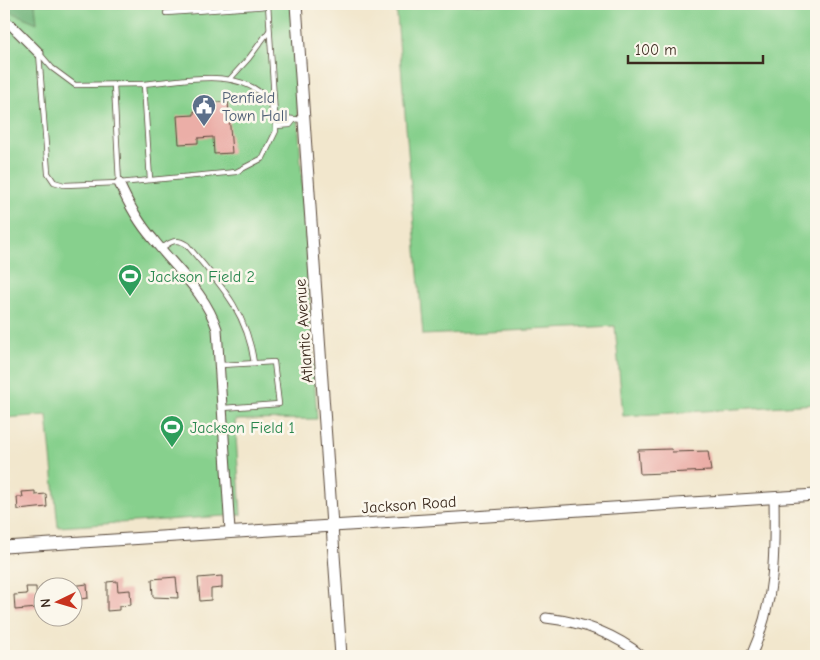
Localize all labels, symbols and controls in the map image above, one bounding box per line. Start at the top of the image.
scale bar [628,32,762,64]
text: 100 m [635,41,677,59]
place label: Penfield Town Hall [222,89,288,125]
public building icon: Penfield Town Hall [191,93,217,127]
sports icon: Jackson Field 2 [117,263,143,297]
place label: Jackson Field 2 [148,268,255,286]
street label: Atlantic Avenue [291,278,317,384]
sports icon: Jackson Field 1 [159,414,185,448]
place label: Jackson Field 1 [190,419,295,437]
street label: Jackson Road [361,493,457,517]
north arrow [32,578,82,628]
text: N [37,598,54,608]

